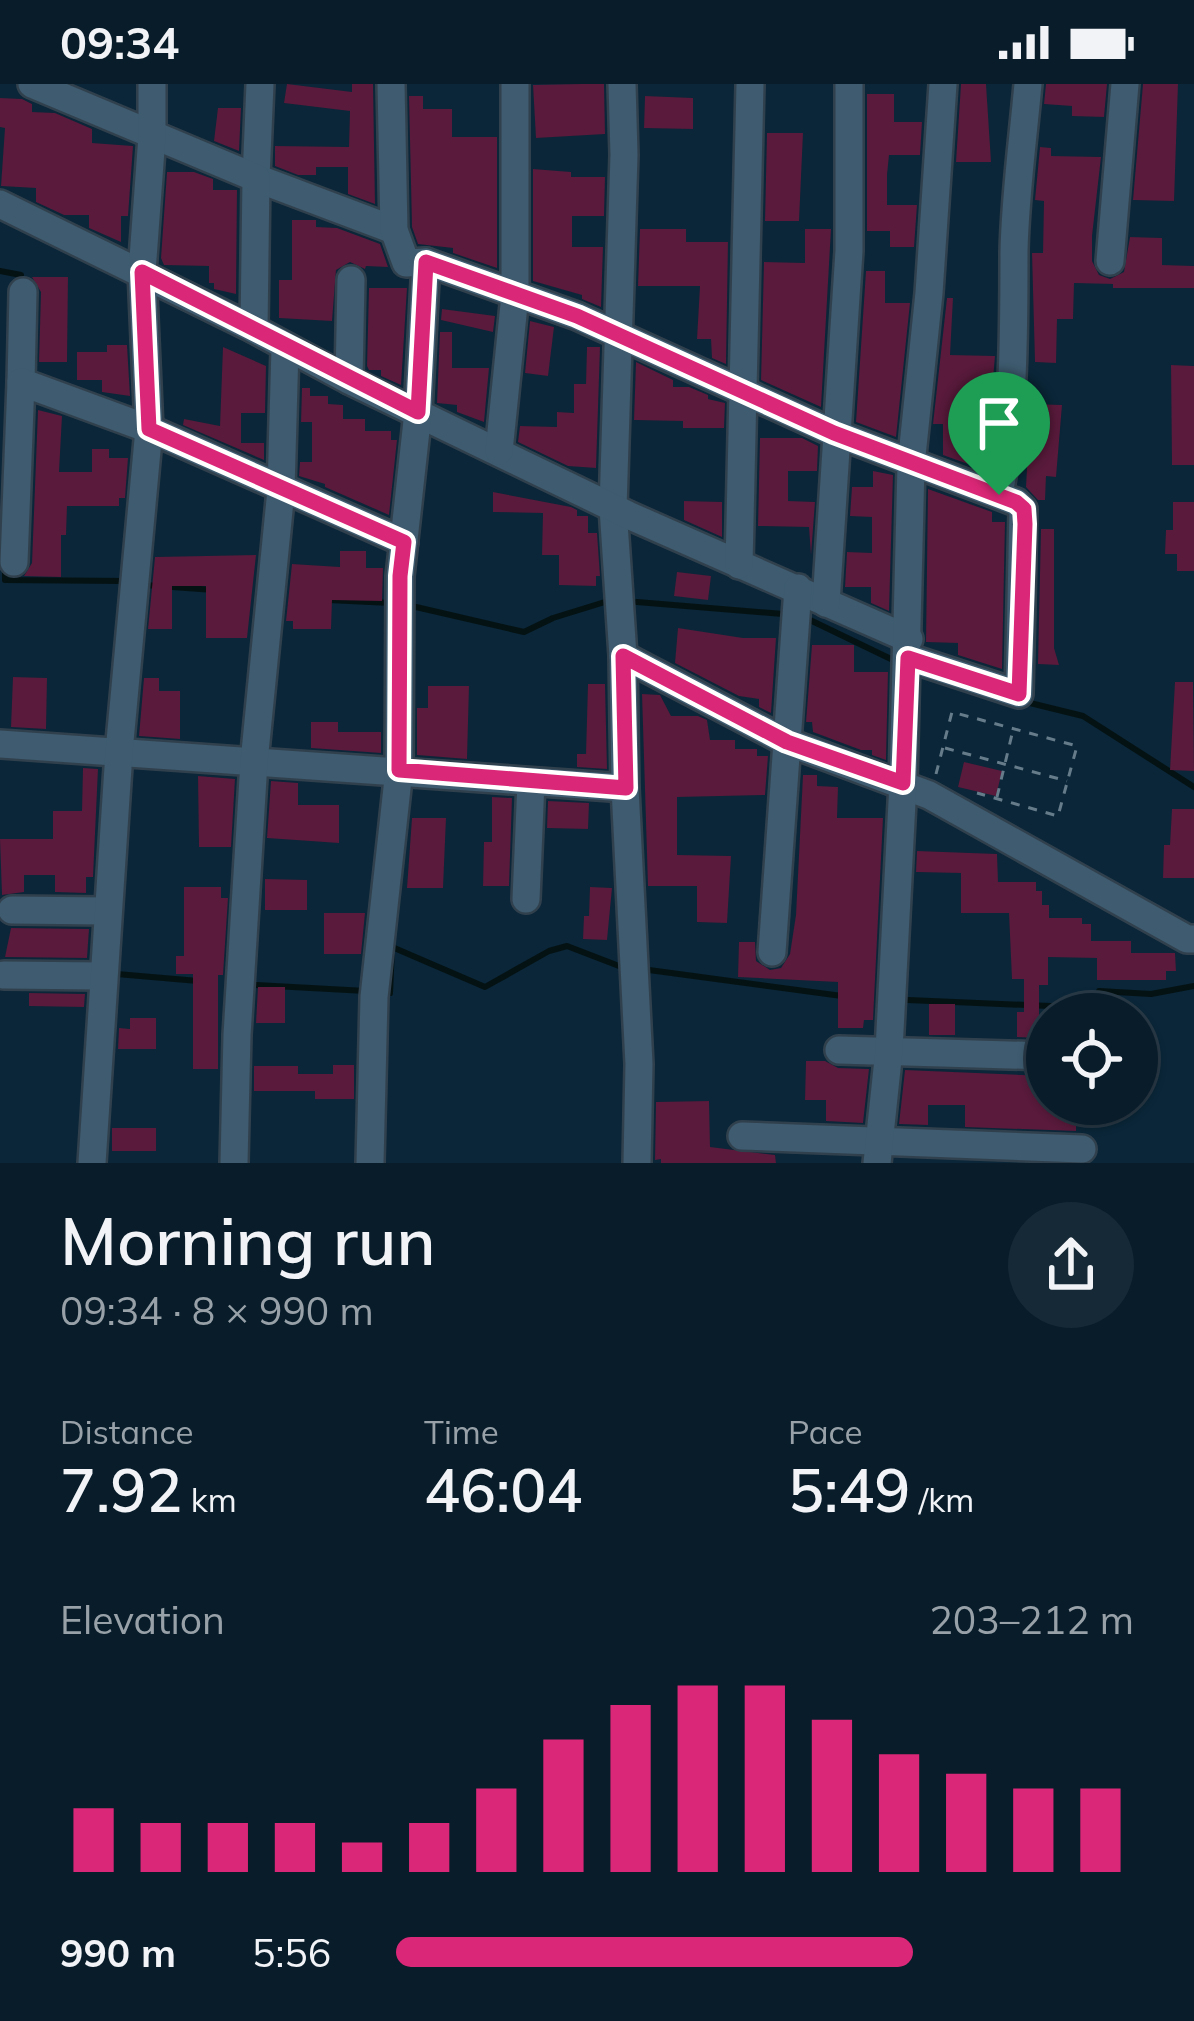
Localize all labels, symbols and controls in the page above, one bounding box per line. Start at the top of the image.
text: 09:34 [60,14,179,70]
pin [948,372,1050,495]
icon: arrive [966,390,1032,456]
map controls [1026,993,1158,1125]
button: locate [1026,993,1158,1125]
text: Morning run [60,1199,436,1282]
button: share [1008,1202,1134,1328]
text: 09:34 · 8 × 990 m [60,1286,374,1335]
text: Distance [60,1411,193,1452]
text: Time [424,1411,499,1452]
text: Pace [788,1411,862,1452]
text: 7.92 [60,1452,182,1527]
text: 46:04 [424,1452,582,1527]
text: 5:49 [788,1452,910,1527]
text: km [182,1479,237,1520]
text: /km [910,1479,974,1520]
text: Elevation [60,1595,225,1644]
text: 203–212 m [929,1595,1134,1644]
text: 990 m [60,1928,176,1977]
text: 5:56 [252,1928,331,1977]

